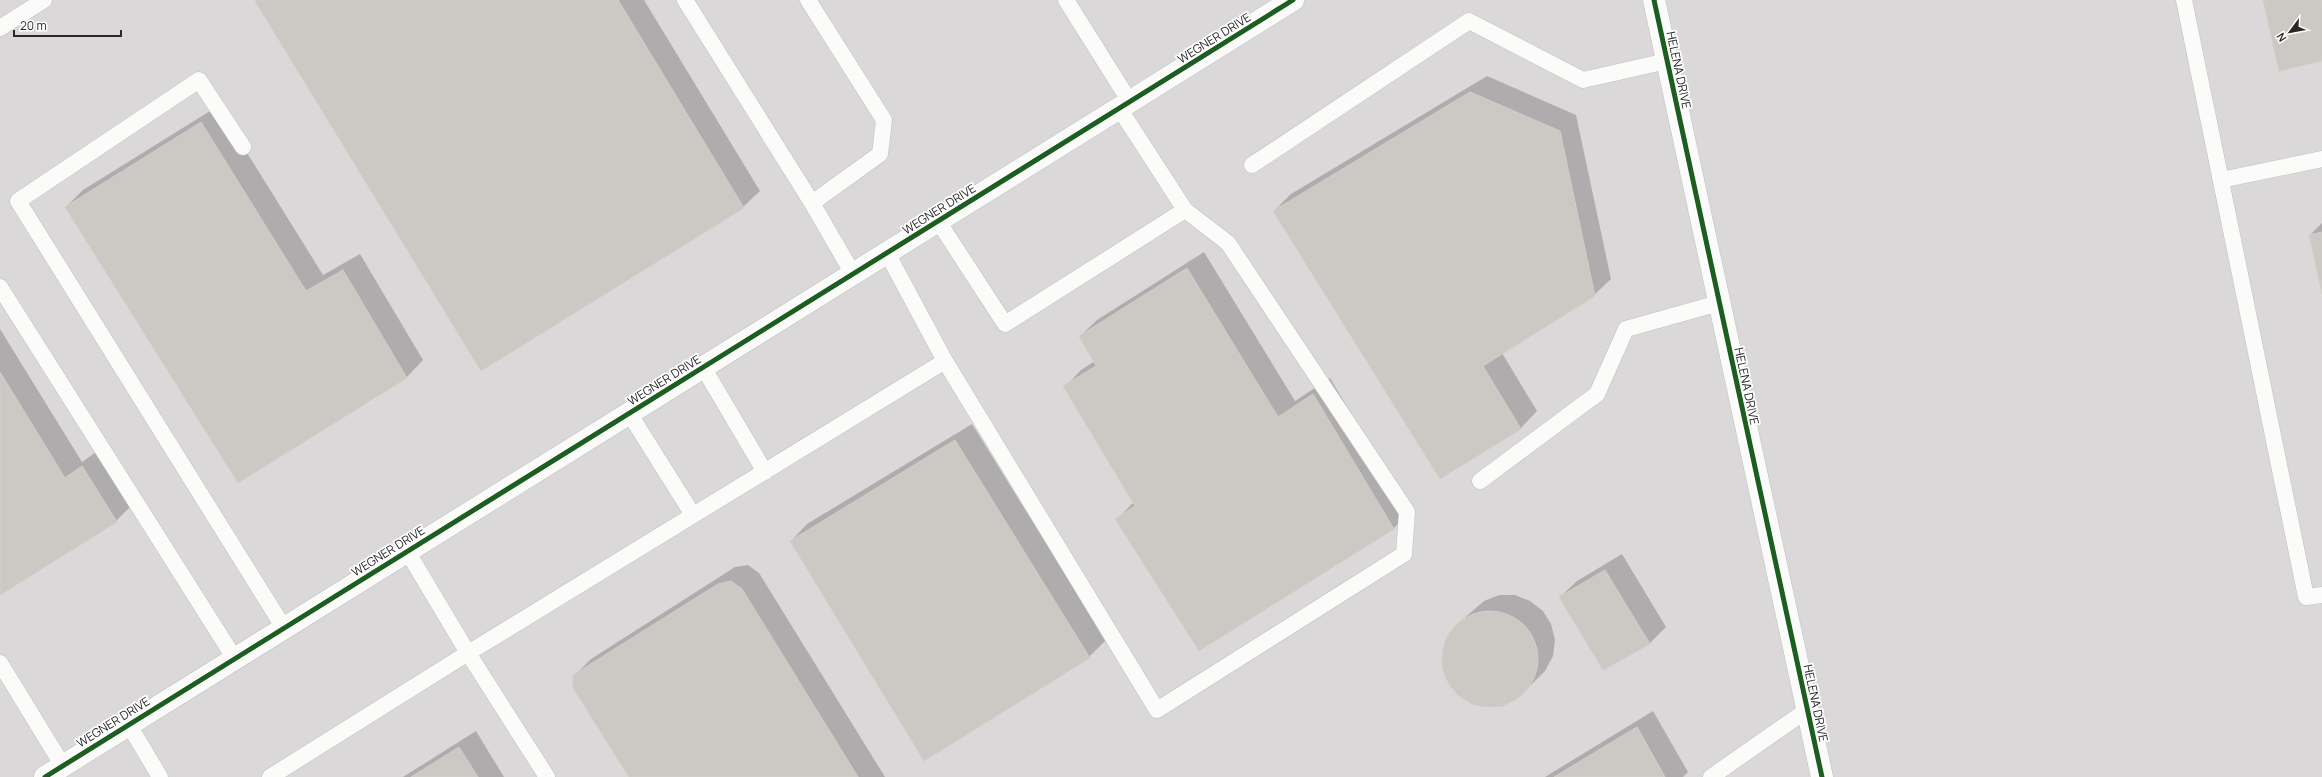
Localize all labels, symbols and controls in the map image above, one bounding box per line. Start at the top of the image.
street label: WEGNER DRIVE [1174,9,1254,67]
scale bar [14,12,121,38]
north arrow [2270,12,2310,52]
text: 20 m [20,17,47,34]
street label: HELENA DRIVE [1662,30,1696,110]
text: N [2273,30,2290,45]
street label: WEGNER DRIVE [899,180,979,238]
street label: HELENA DRIVE [1730,346,1764,426]
street label: WEGNER DRIVE [624,351,704,409]
street label: WEGNER DRIVE [348,522,428,580]
street label: HELENA DRIVE [1799,663,1833,743]
street label: WEGNER DRIVE [73,693,153,751]

